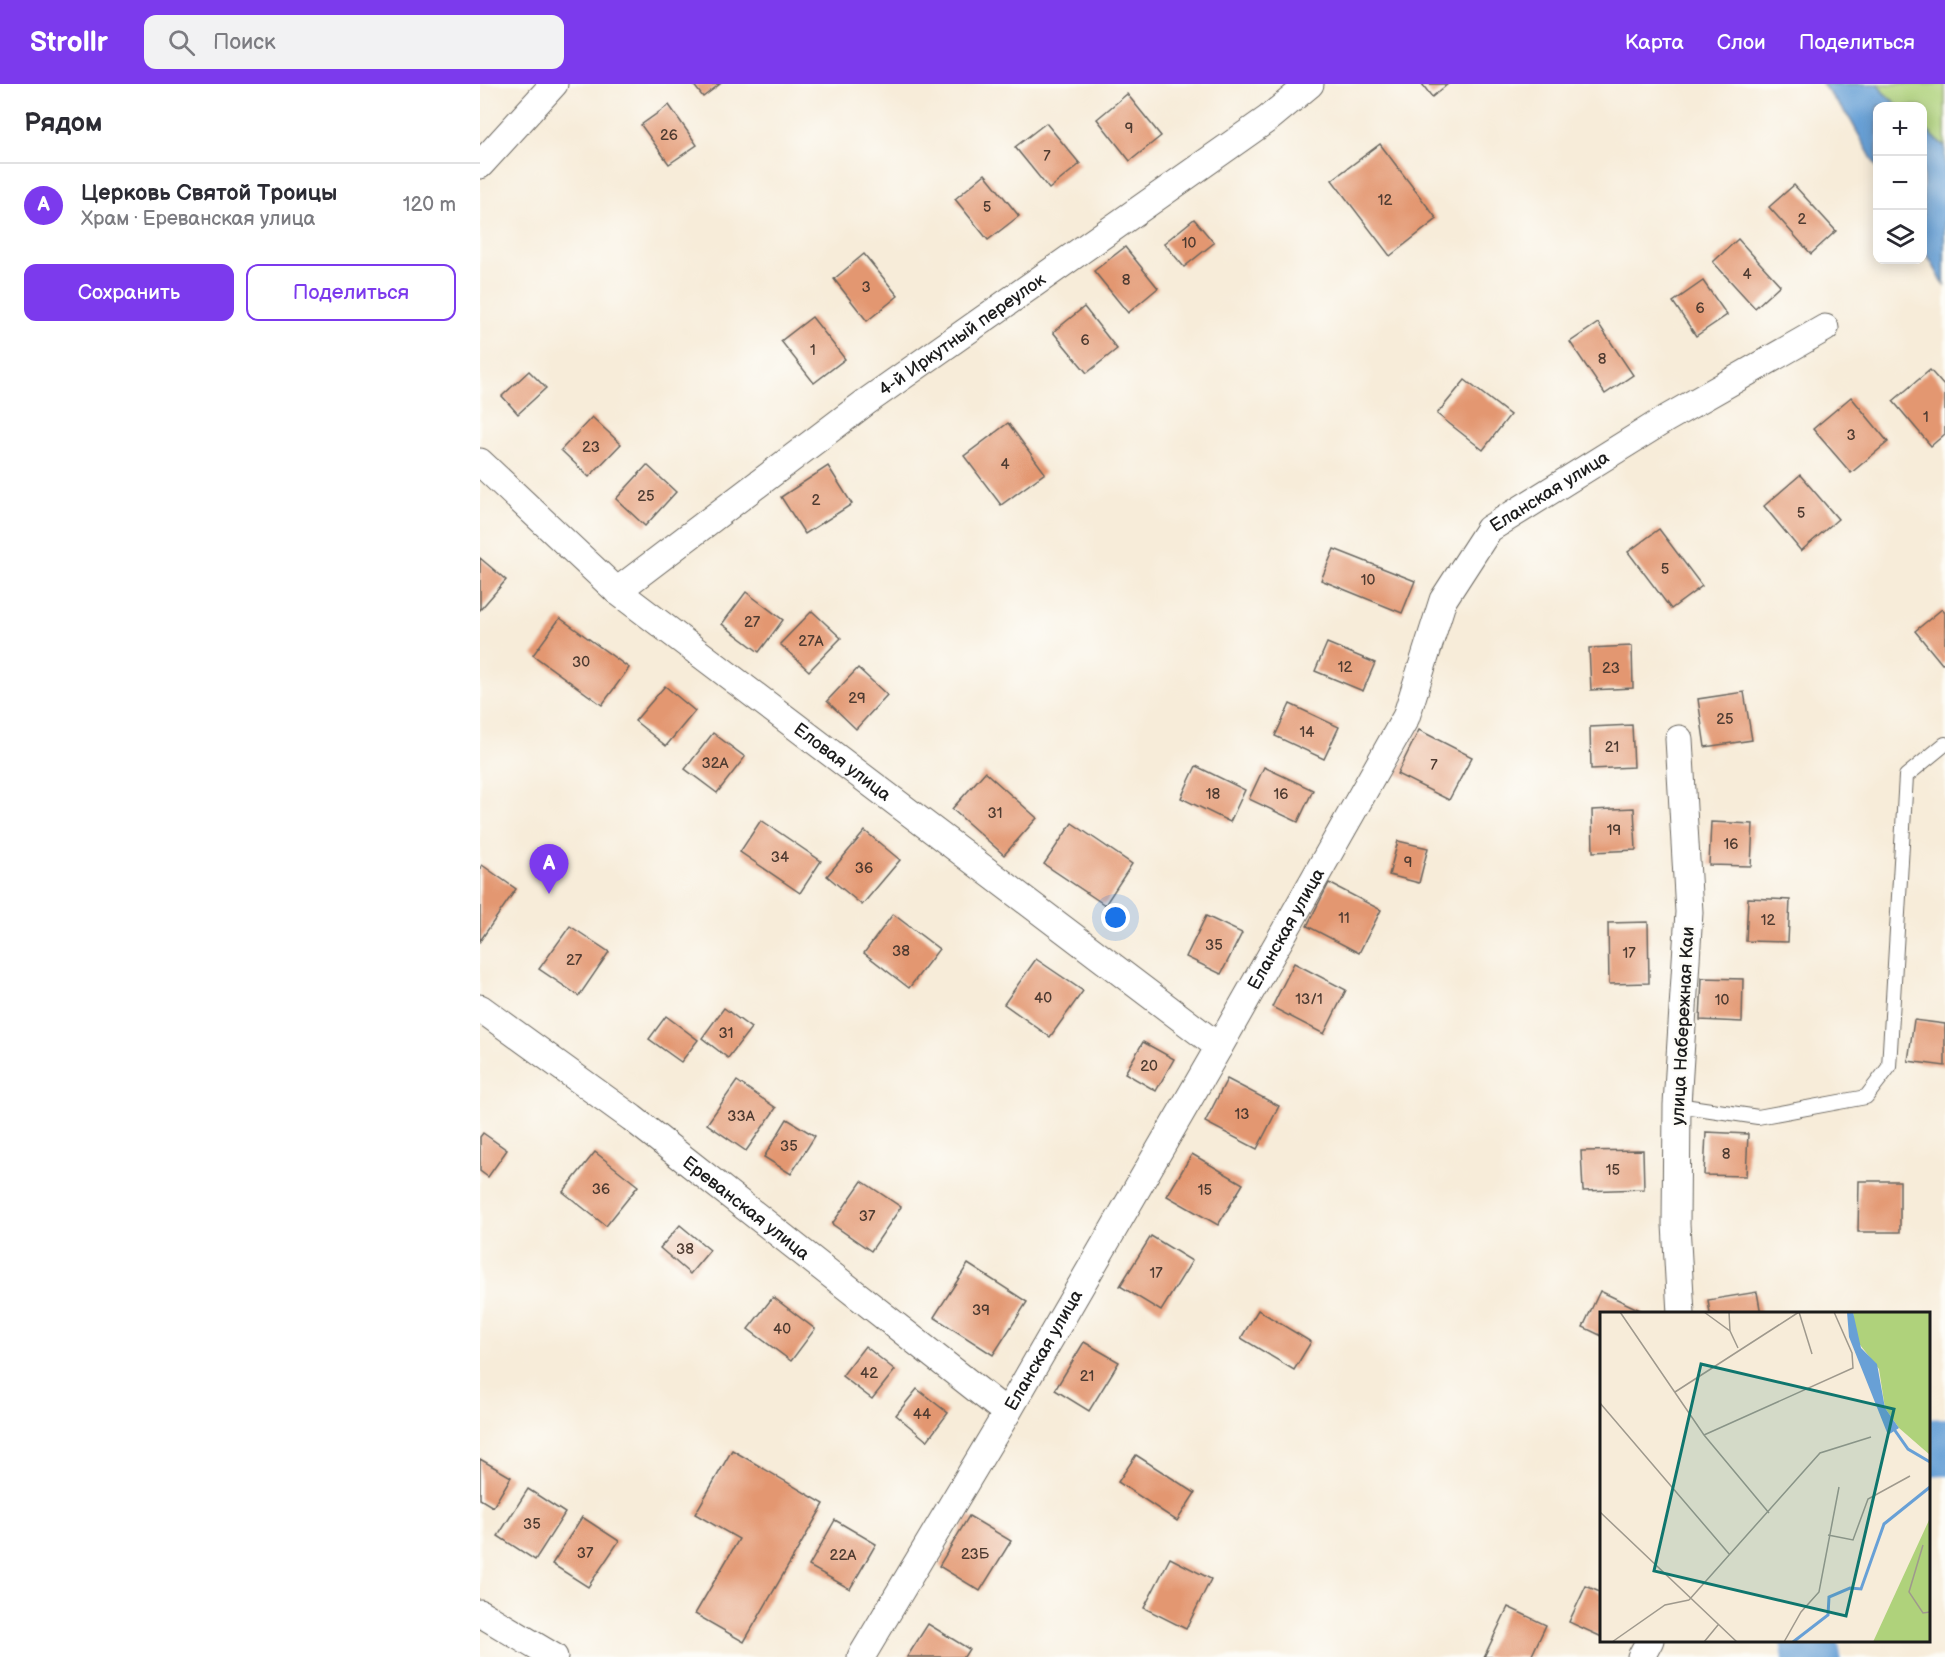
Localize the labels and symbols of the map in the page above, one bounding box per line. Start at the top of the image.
house number: 9 [1125,119,1133,138]
house number: 26 [660,126,678,145]
house number: 7 [1043,147,1051,166]
house number: 12 [1378,191,1392,210]
house number: 5 [983,198,991,217]
house number: 2 [1798,210,1807,229]
house number: 10 [1182,234,1196,253]
house number: 4 [1742,265,1752,284]
street label: 4-й Иркутный переулок [875,268,1050,400]
house number: 8 [1122,271,1131,290]
house number: 3 [861,278,871,297]
house number: 6 [1695,299,1705,318]
house number: 6 [1080,331,1090,350]
house number: 1 [810,341,816,360]
house number: 8 [1598,350,1607,369]
house number: 1 [1923,408,1929,427]
house number: 3 [1846,426,1856,445]
house number: 23 [582,438,600,457]
street label: Еланская улица [1486,446,1613,536]
house number: 4 [1000,455,1010,474]
house number: 25 [637,487,655,506]
house number: 2 [812,491,821,510]
house number: 5 [1797,504,1805,523]
house number: 5 [1661,560,1669,579]
house number: 10 [1361,571,1375,590]
house number: 27 [744,613,761,632]
house number: 27А [798,632,825,651]
house number: 30 [572,653,590,672]
house number: 12 [1338,658,1352,677]
house number: 23 [1602,659,1620,678]
house number: 29 [848,689,866,708]
house number: 25 [1716,710,1734,729]
street label: Еловая улица [790,718,895,805]
house number: 14 [1300,723,1314,742]
house number: 21 [1605,738,1619,757]
house number: 32А [701,754,729,773]
house number: 7 [1430,756,1438,775]
house number: 18 [1206,785,1221,804]
house number: 16 [1274,785,1288,804]
house number: 31 [987,804,1003,823]
house number: 19 [1607,821,1621,840]
house number: 16 [1724,835,1738,854]
pin: A [530,844,568,894]
house number: 34 [771,848,789,867]
house number: 9 [1404,853,1412,872]
house number: 36 [855,859,873,878]
street label: Еланская улица [1243,864,1329,993]
your location [1101,903,1130,932]
house number: 11 [1338,909,1350,928]
house number: 12 [1761,911,1775,930]
street label: улица Набережная Каи [1667,926,1699,1126]
house number: 35 [1205,936,1223,955]
house number: 38 [892,942,910,961]
house number: 17 [1622,944,1636,963]
house number: 27 [566,951,583,970]
house number: 40 [1034,989,1052,1008]
house number: 13/1 [1295,990,1323,1009]
house number: 10 [1715,991,1729,1010]
house number: 31 [718,1024,734,1043]
house number: 20 [1140,1057,1158,1076]
house number: 13 [1234,1105,1250,1124]
house number: 33А [727,1107,756,1126]
house number: 35 [780,1137,798,1156]
house number: 8 [1722,1145,1731,1164]
street label: Ереванская улица [679,1152,814,1264]
house number: 15 [1606,1161,1620,1180]
house number: 36 [592,1180,610,1199]
house number: 15 [1198,1181,1212,1200]
house number: 37 [859,1207,876,1226]
house number: 38 [676,1240,694,1259]
house number: 17 [1149,1264,1163,1283]
street label: Еланская улица [1000,1286,1087,1414]
house number: 39 [972,1301,990,1320]
inset map [1600,1312,1930,1642]
house number: 40 [773,1320,791,1339]
house number: 42 [860,1364,878,1383]
house number: 21 [1080,1367,1094,1386]
house number: 44 [913,1405,931,1424]
house number: 35 [523,1515,541,1534]
house number: 37 [577,1544,594,1563]
house number: 23Б [961,1545,990,1564]
house number: 22А [830,1546,857,1565]

